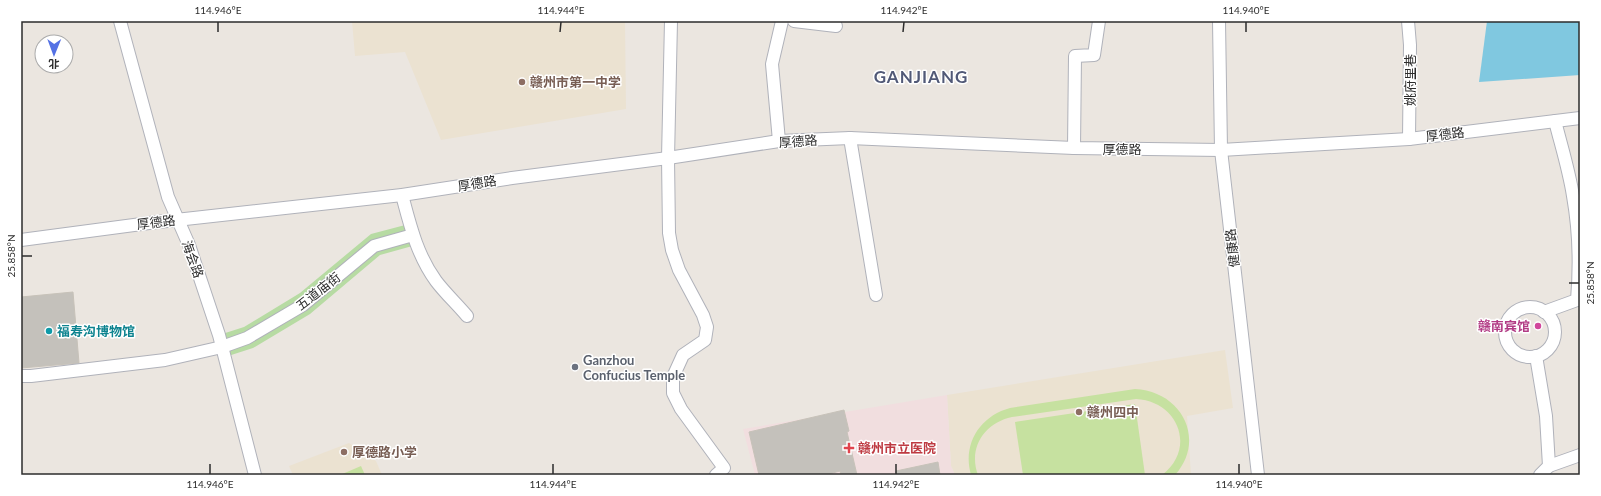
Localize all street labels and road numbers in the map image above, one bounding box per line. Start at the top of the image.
street label: 姚府里巷 [1402,54,1418,106]
street label: 厚德路 [1425,124,1465,144]
street label: 厚德路 [778,132,818,150]
street label: 厚德路 [1102,141,1142,157]
street label: 厚德路 [456,172,498,194]
street label: 厚德路 [136,212,176,232]
street label: 健康路 [1222,228,1242,268]
street label: 海会路 [179,238,207,280]
street label: 五道庙街 [293,269,343,313]

